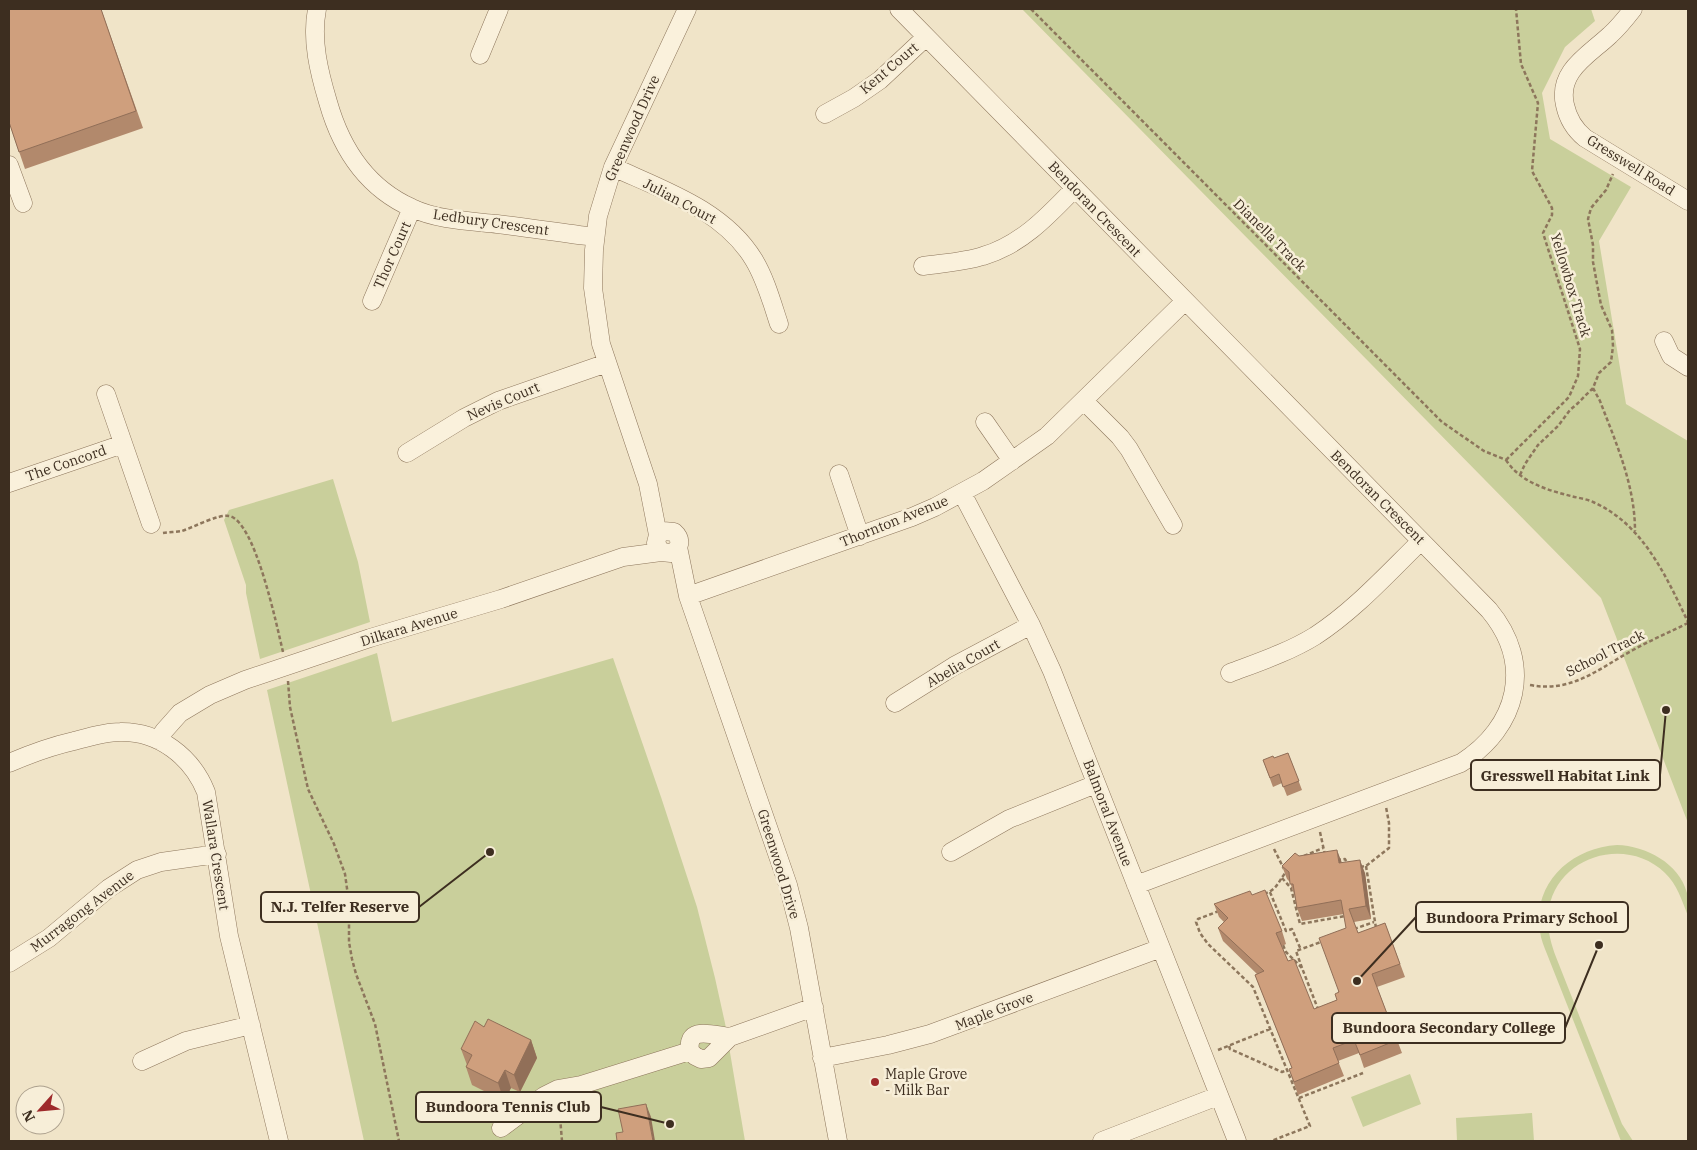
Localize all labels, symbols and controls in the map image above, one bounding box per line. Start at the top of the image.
street label: Kent Court [856,38,922,98]
street label: Greenwood Drive [601,72,663,184]
street label: Gresswell Road [1584,131,1679,200]
street label: Bendoran Crescent [1045,157,1145,261]
street label: Julian Court [640,174,720,228]
street label: Dianella Track [1230,195,1311,276]
street label: Ledbury Crescent [432,205,550,239]
street label: Thor Court [369,218,415,292]
street label: Yellowbox Track [1547,231,1596,340]
street label: Nevis Court [464,378,542,424]
street label: The Concord [23,441,109,485]
street label: Bendoran Crescent [1327,446,1429,548]
street label: Thornton Avenue [837,491,951,551]
street label: Dilkara Avenue [358,604,460,650]
street label: School Track [1563,625,1648,680]
street label: Abelia Court [923,635,1003,691]
street label: Balmoral Avenue [1079,757,1137,869]
callout: Gresswell Habitat Link [1471,760,1660,790]
text: Gresswell Habitat Link [1480,766,1650,785]
street label: Wallara Crescent [198,799,234,911]
street label: Greenwood Drive [754,807,804,921]
street label: Murragong Avenue [27,866,137,956]
callout: N.J. Telfer Reserve [261,892,419,922]
text: N.J. Telfer Reserve [271,897,409,916]
callout: Bundoora Primary School [1416,902,1628,932]
text: Bundoora Primary School [1426,908,1618,927]
street label: Maple Grove [952,988,1036,1034]
callout: Bundoora Secondary College [1332,1013,1565,1043]
text: Bundoora Secondary College [1343,1018,1555,1037]
place label: Maple Grove - Milk Bar [885,1065,967,1099]
marker: Maple Grove - Milk Bar [869,1076,881,1088]
north arrow [15,1085,65,1135]
callout: Bundoora Tennis Club [416,1092,601,1122]
text: Bundoora Tennis Club [426,1097,591,1116]
text: N [18,1107,39,1125]

